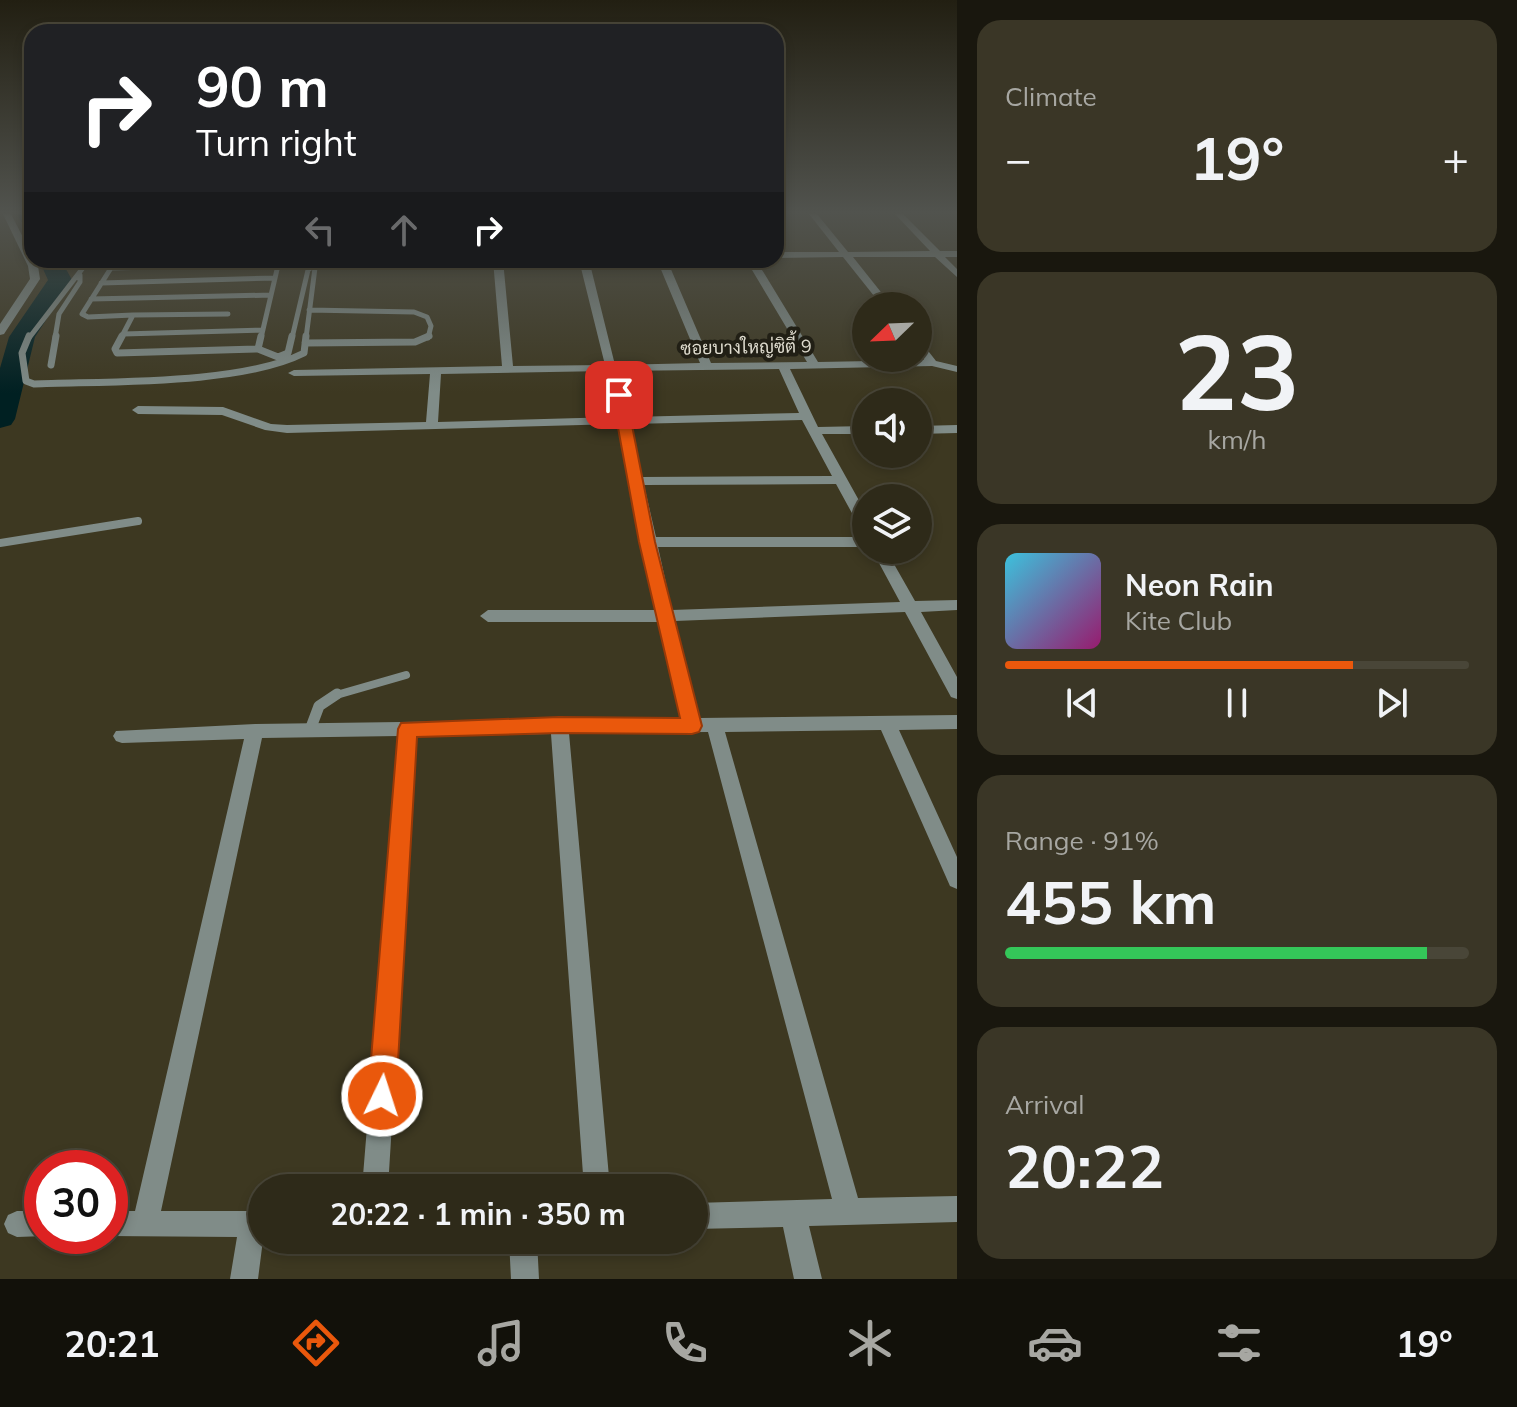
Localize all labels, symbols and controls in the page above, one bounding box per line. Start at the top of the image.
text: 90 m [196,51,329,121]
icon: right [64,56,168,160]
text: Climate [1005,80,1097,113]
text: Turn right [196,120,357,165]
text: 19° [1190,120,1284,195]
text: − [1005,131,1031,186]
text: + [1443,131,1469,186]
icon: left [298,208,342,252]
icon: ahead [382,208,426,252]
icon: right [466,208,510,252]
north arrow [852,292,932,372]
map controls [852,292,932,564]
text: 23 [1175,305,1299,436]
street label: ซอยบางใหญ่ซิตี้ 9 [680,330,812,360]
pin [585,361,653,429]
icon: arrive [597,373,641,417]
button: sound [852,388,932,468]
text: km/h [1208,423,1266,456]
button: layers [852,484,932,564]
text: Neon Rain [1125,566,1274,604]
text: Kite Club [1125,604,1232,637]
icon: previous [1060,681,1104,725]
icon: pause [1215,681,1259,725]
icon: next [1370,681,1414,725]
text: Range · 91% [1005,824,1159,857]
text: 455 km [1005,864,1217,939]
position arrow [340,1054,424,1138]
text: Arrival [1005,1088,1085,1121]
text: 20:22 [1005,1128,1164,1203]
speed limit sign: 30 [24,1150,128,1254]
text: 20:22 · 1 min · 350 m [330,1195,626,1233]
icon: directions [288,1315,344,1371]
icon: music [473,1315,529,1371]
icon: phone [657,1315,713,1371]
icon: climate [842,1315,898,1371]
icon: car [1027,1315,1083,1371]
icon: filters [1211,1315,1267,1371]
text: 20:21 [64,1321,160,1366]
text: 19° [1396,1321,1453,1366]

